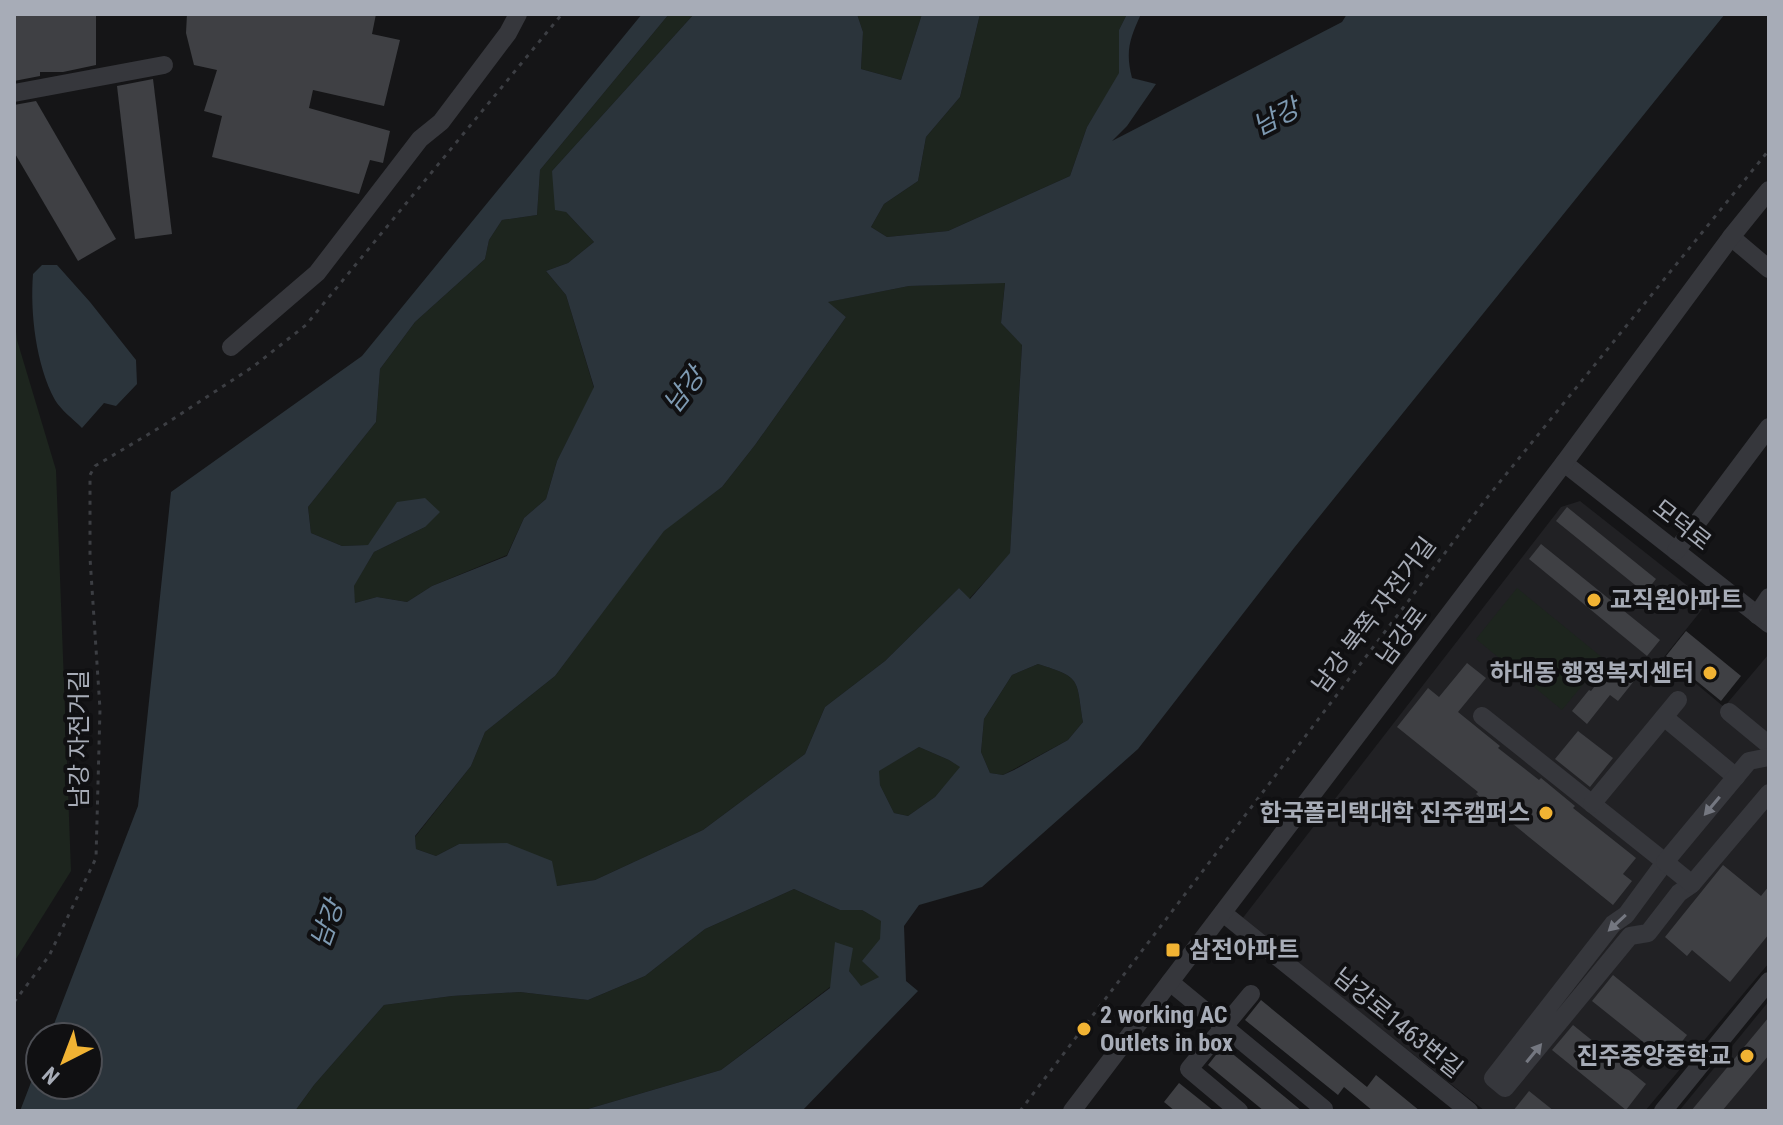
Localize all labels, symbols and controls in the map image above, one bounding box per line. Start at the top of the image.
water label: 남강 [1248,91,1307,141]
water label: 남강 [657,359,712,418]
street label: 모덕로 [1647,494,1717,556]
street label: 남강 북쪽 자전거길 [1306,532,1442,698]
place label: 교직원아파트 [1610,586,1742,614]
marker: 교직원아파트 [1585,591,1603,609]
street label: 남강로 [1371,601,1433,671]
place label: 하대동 행정복지센터 [1490,659,1694,687]
marker: 하대동 행정복지센터 [1701,664,1719,682]
street label: 남강 자전거길 [65,670,93,808]
one-way arrow [1704,795,1721,815]
place label: 한국폴리택대학 진주캠퍼스 [1260,799,1530,827]
marker: 한국폴리택대학 진주캠퍼스 [1537,804,1555,822]
water label: 남강 [305,893,350,952]
one-way arrow [1608,914,1627,932]
place label: 삼전아파트 [1189,936,1299,964]
marker: 삼전아파트 [1164,941,1182,959]
street label: 남강로1463번길 [1328,962,1468,1084]
place label: 2 working AC Outlets in box [1100,1001,1233,1057]
marker: 2 working AC Outlets in box [1075,1020,1093,1038]
north arrow [24,1021,104,1101]
place label: 진주중앙중학교 [1576,1042,1731,1070]
one-way arrow [1525,1043,1542,1063]
marker: 진주중앙중학교 [1738,1047,1756,1065]
text: N [38,1062,64,1089]

